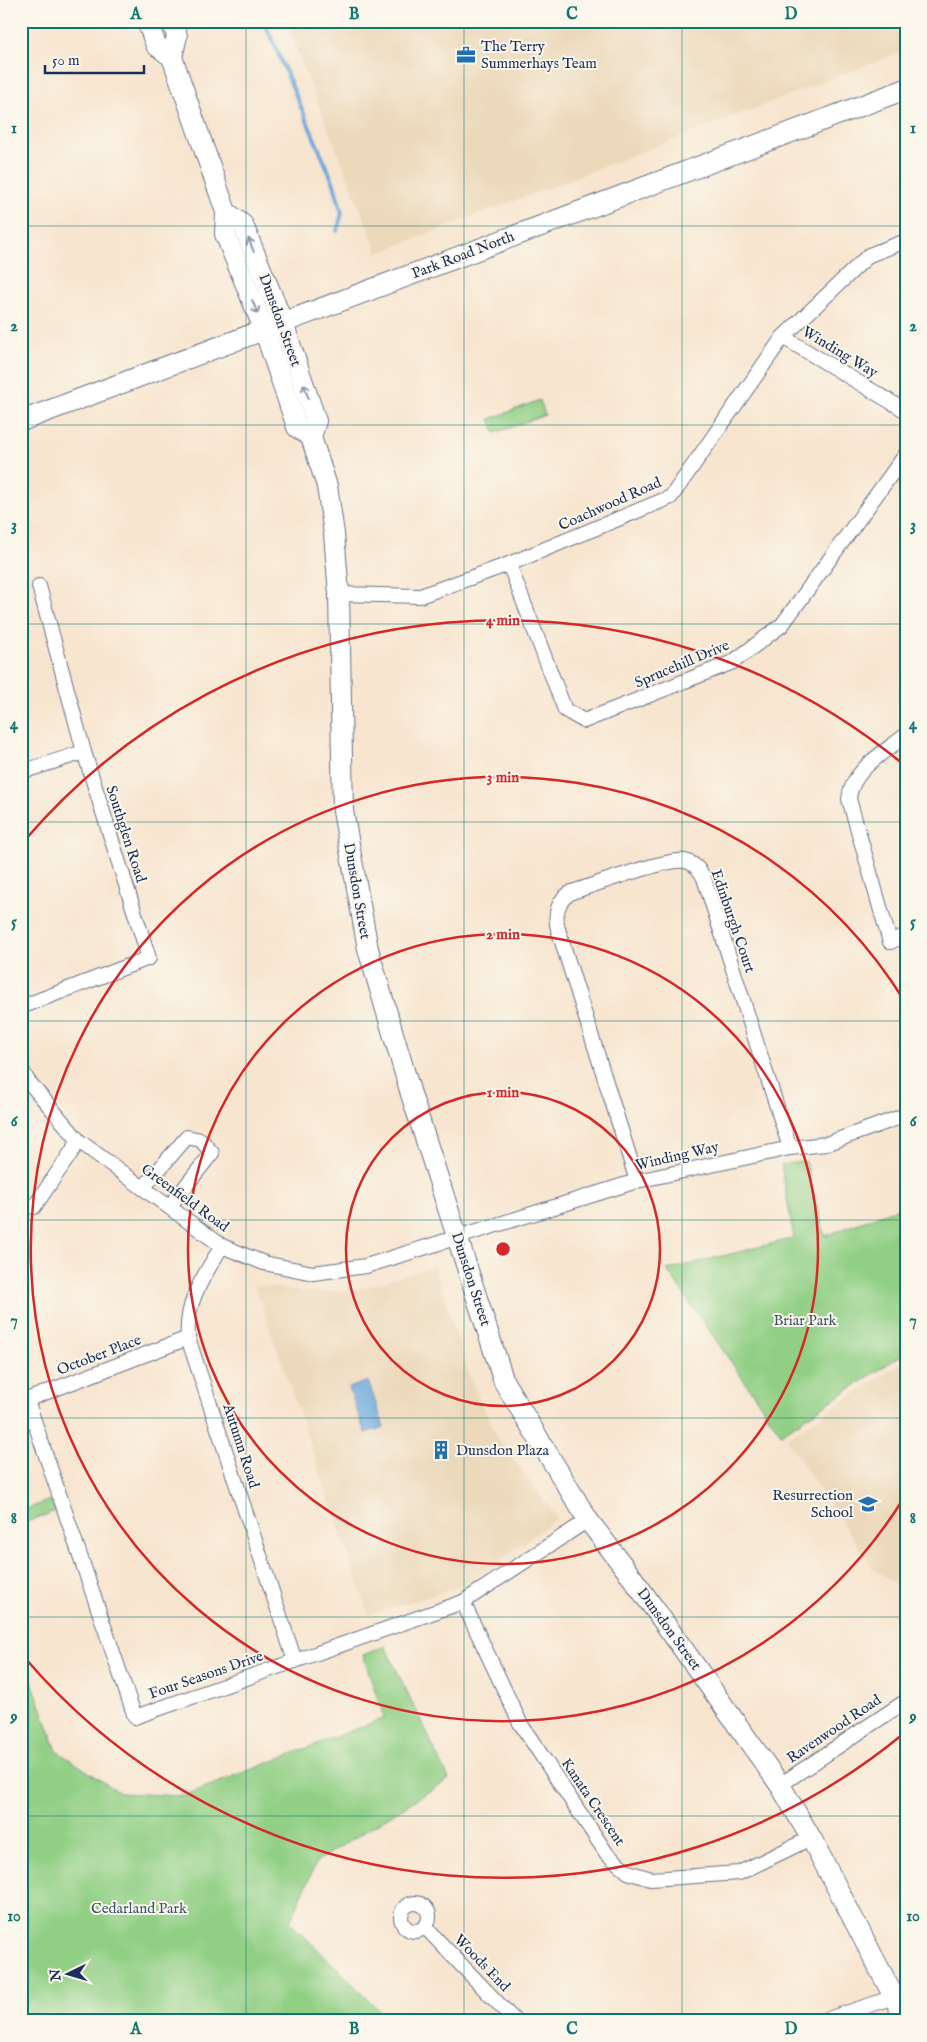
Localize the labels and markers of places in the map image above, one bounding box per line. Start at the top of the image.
place label: The Terry Summerhays Team [481,37,597,73]
office icon: The Terry Summerhays Team [455,44,477,66]
centre of rings [494,1240,512,1258]
building icon: Dunsdon Plaza [430,1439,452,1461]
place label: Dunsdon Plaza [456,1441,550,1460]
place label: Resurrection School [772,1486,854,1522]
school or university icon: Resurrection School [857,1493,879,1515]

